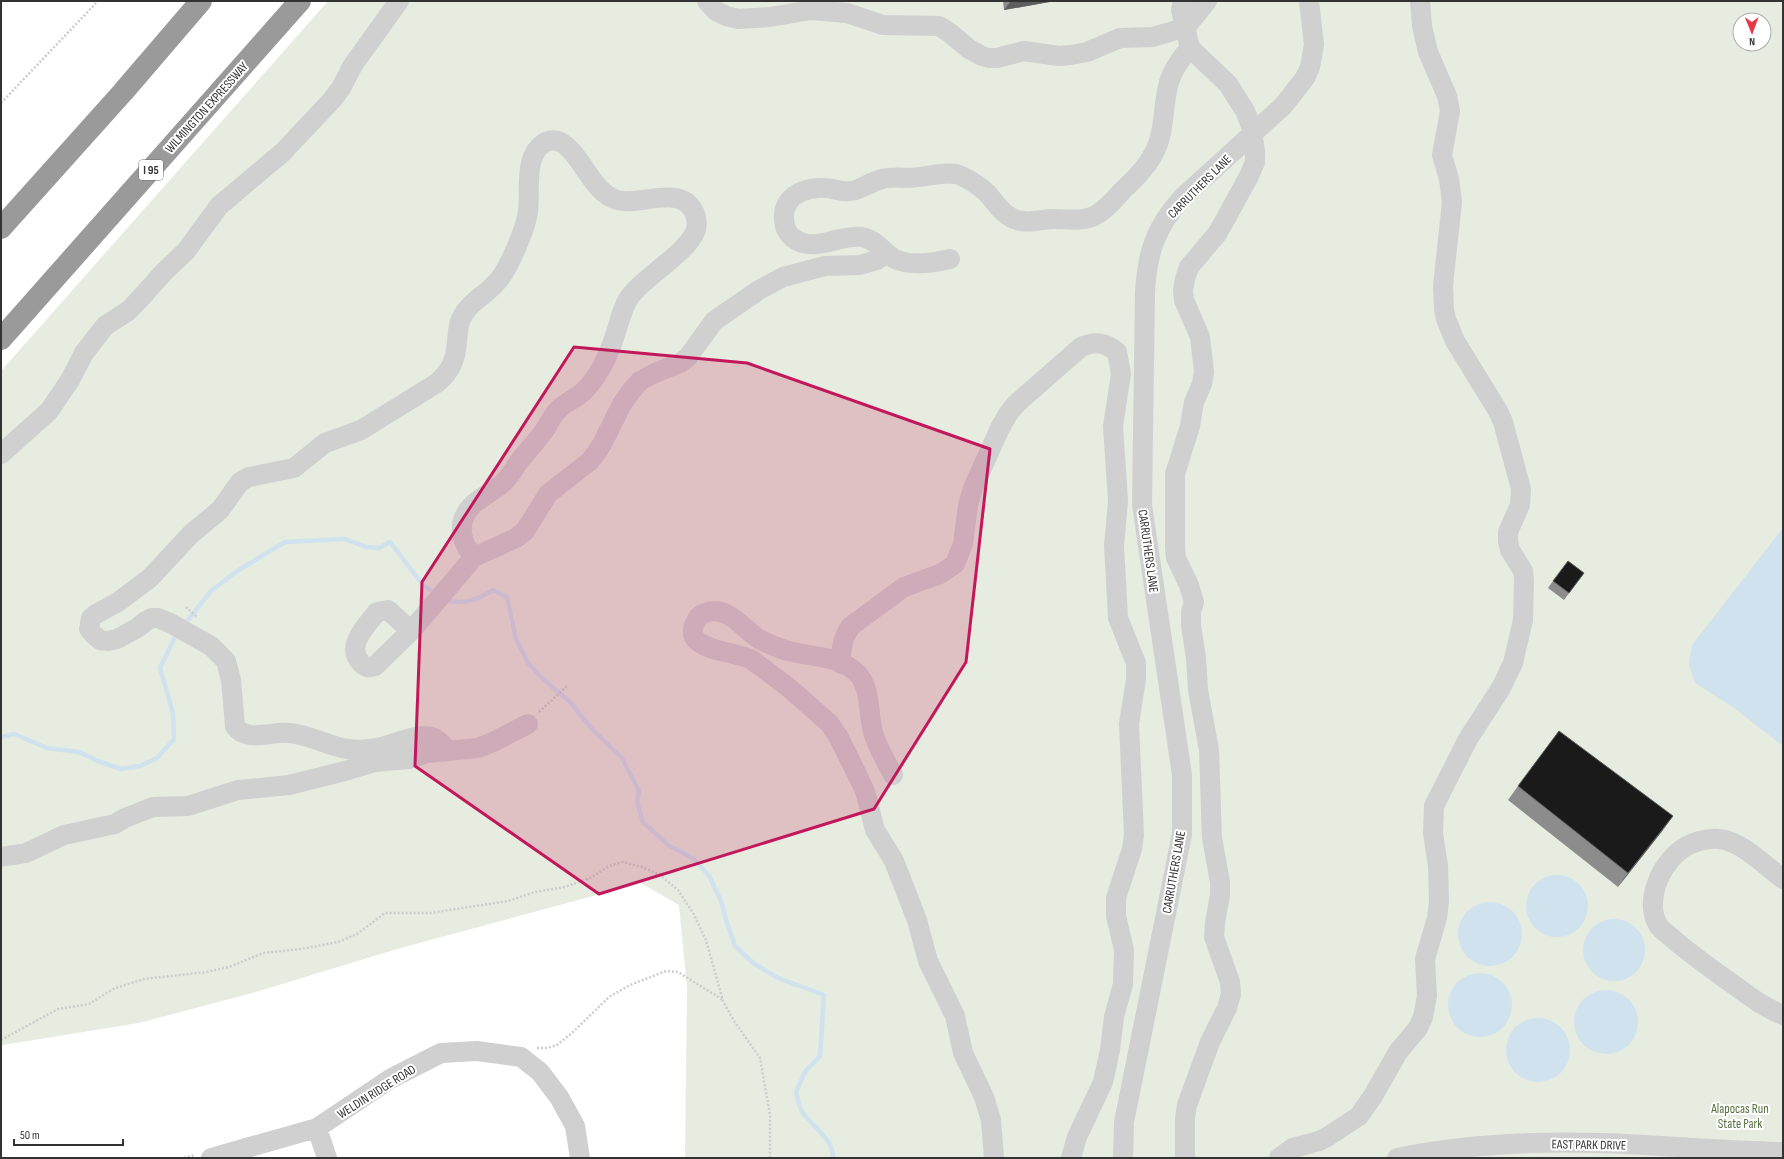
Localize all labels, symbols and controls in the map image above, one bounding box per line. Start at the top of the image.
north arrow [1732,12,1772,52]
text: N [1749,35,1755,48]
street label: WILMINGTON EXPRESSWAY [162,59,252,156]
street label: CARRUTHERS LANE [1164,151,1235,222]
road number: I 95 [139,160,163,180]
street label: CARRUTHERS LANE [1134,509,1162,594]
street label: CARRUTHERS LANE [1159,830,1189,915]
street label: WELDIN RIDGE ROAD [334,1061,419,1122]
park label: Alapocas Run State Park [1710,1101,1769,1132]
scale bar [14,1121,123,1147]
text: 50 m [20,1128,40,1143]
street label: EAST PARK DRIVE [1552,1136,1626,1154]

